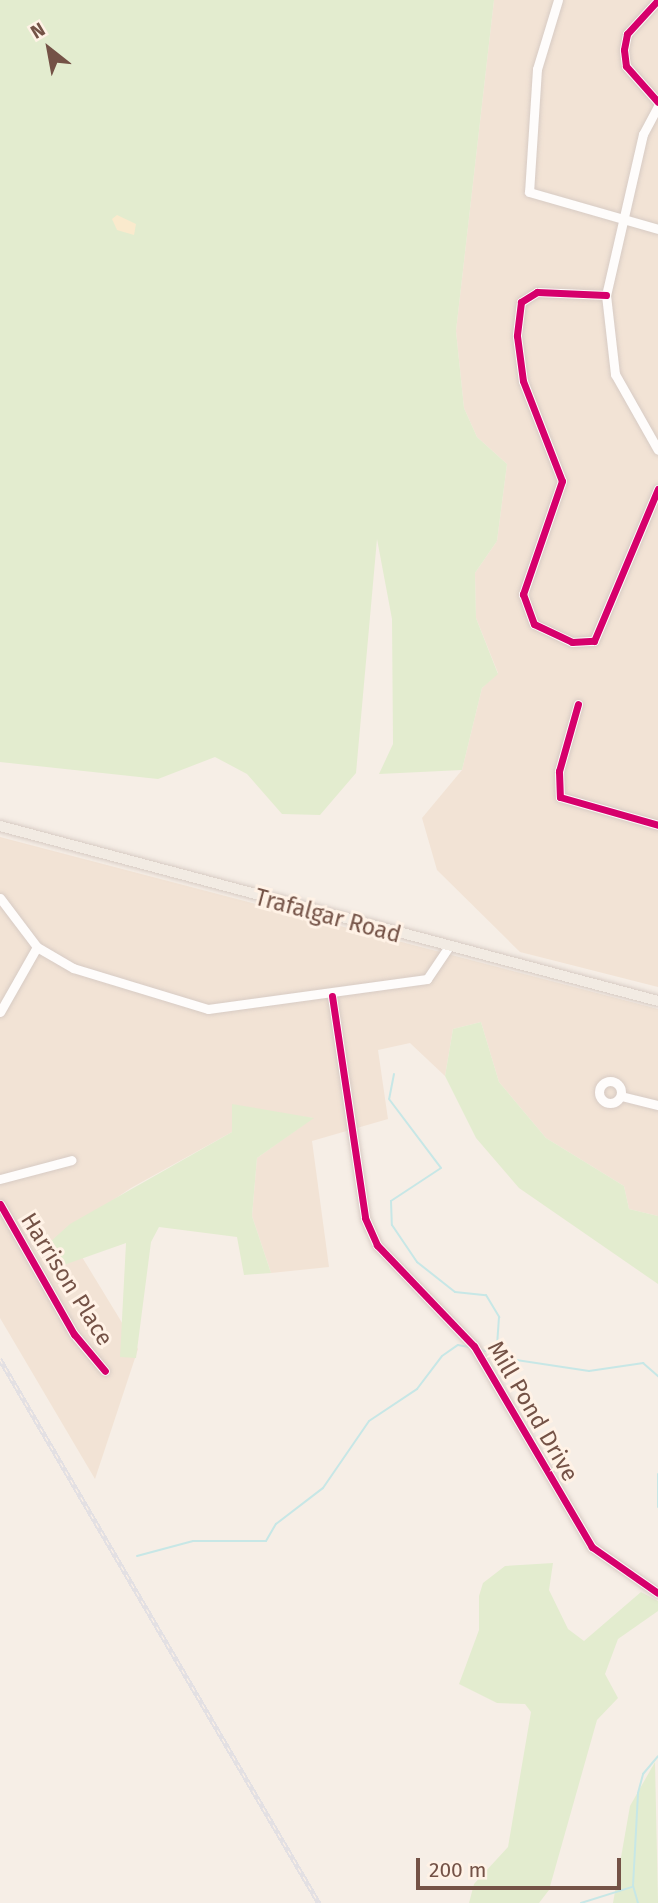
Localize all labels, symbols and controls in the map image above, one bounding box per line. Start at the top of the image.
north arrow [14,14,84,84]
text: N [27,17,49,44]
street label: Trafalgar Road [252,883,404,949]
street label: Harrison Place [15,1207,119,1351]
street label: Mill Pond Drive [482,1336,584,1486]
scale bar [420,1843,625,1887]
text: 200 m [429,1857,486,1883]

